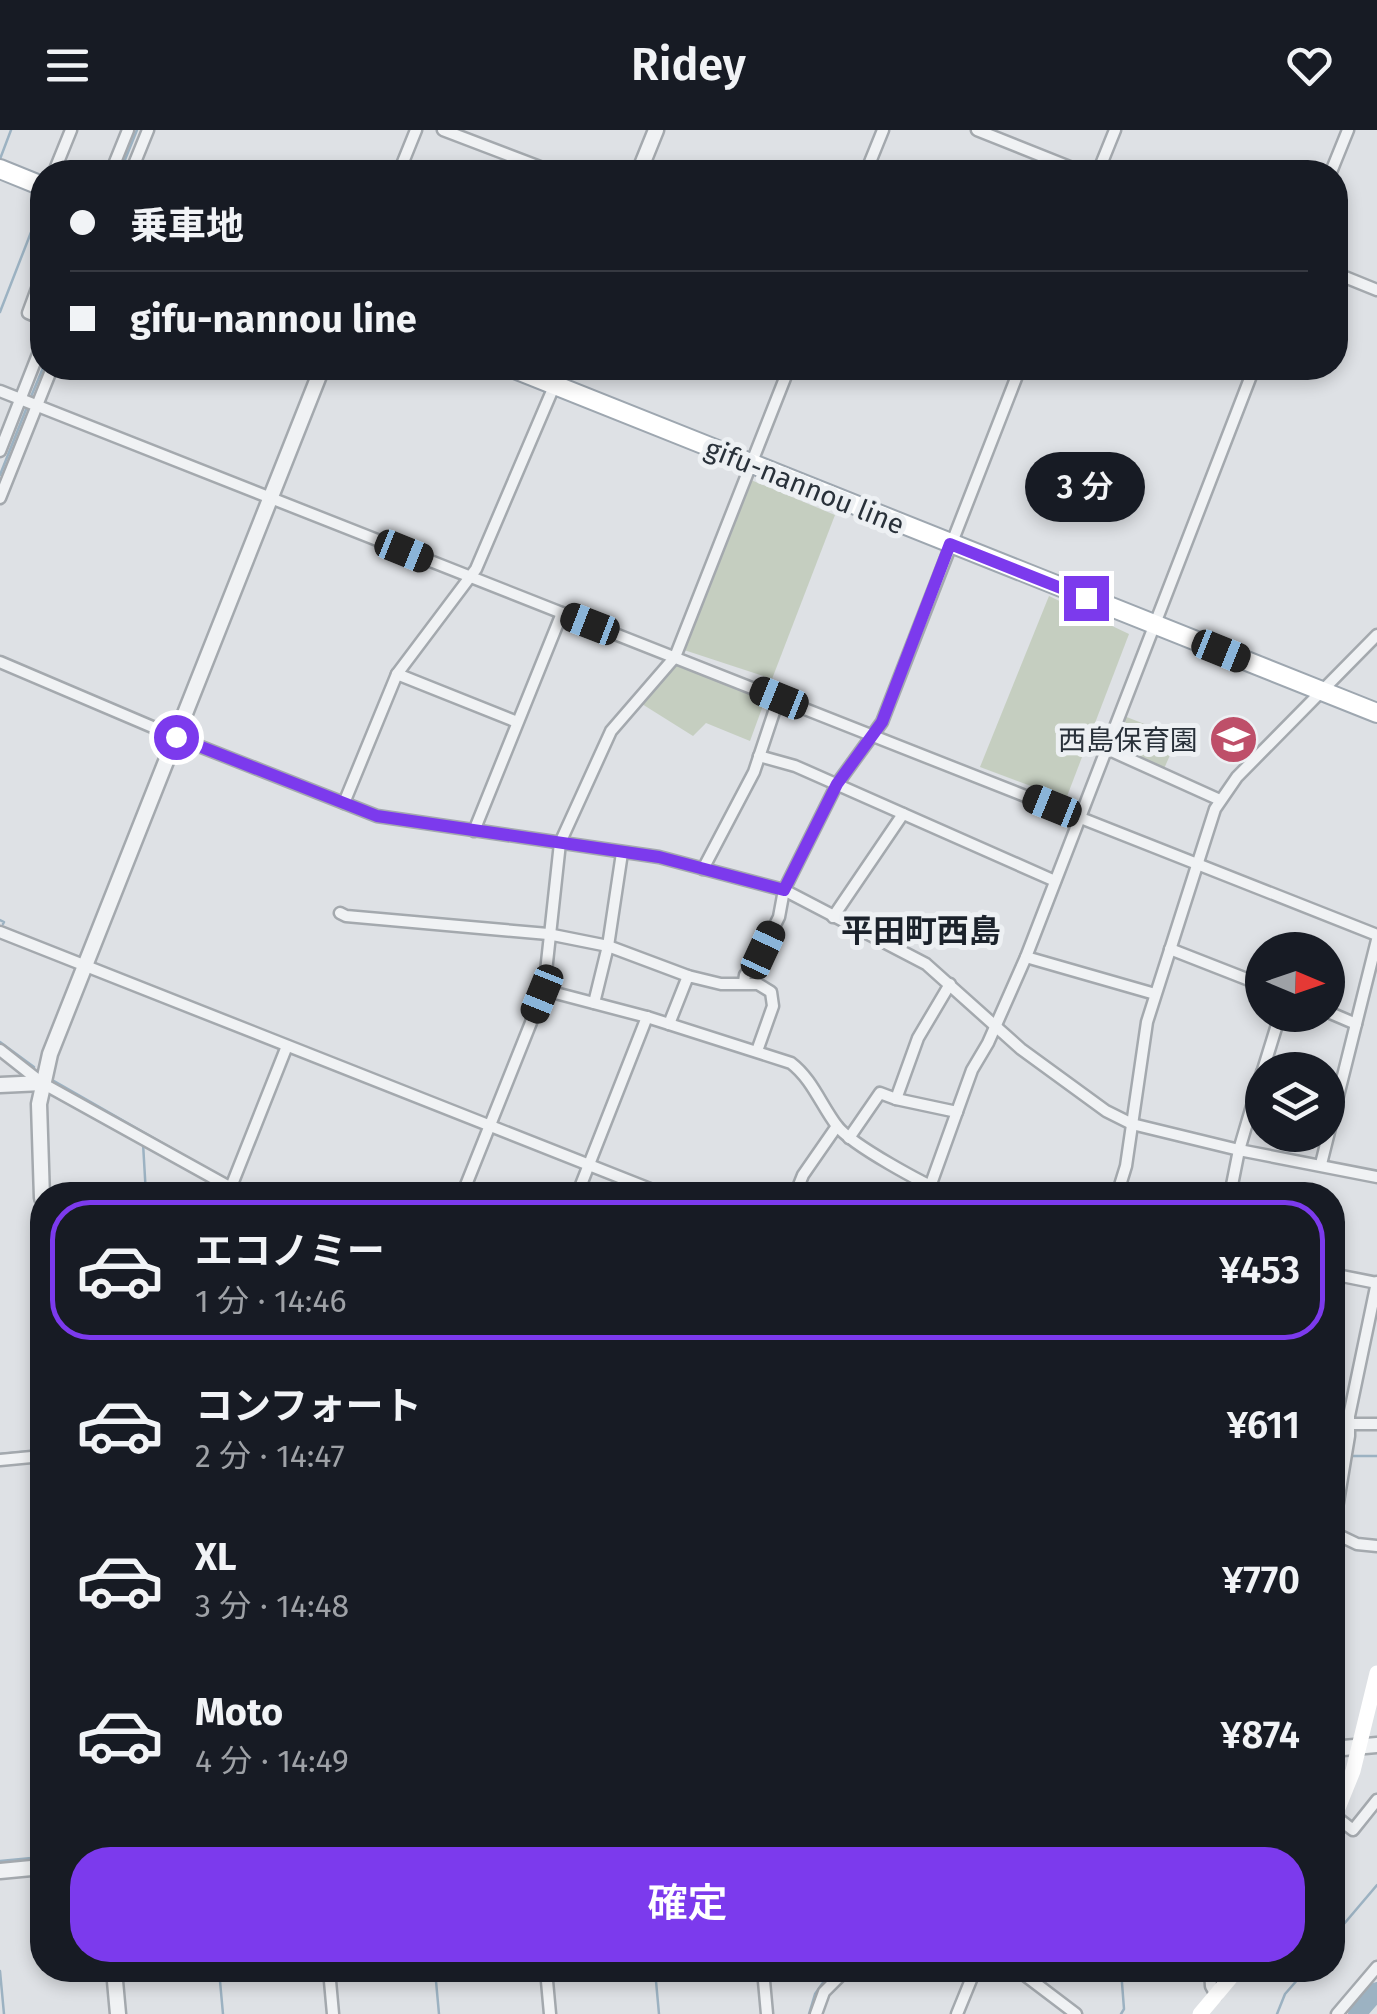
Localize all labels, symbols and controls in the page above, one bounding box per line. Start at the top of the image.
icon: menu [40,38,95,93]
text: Ridey [631,38,746,92]
icon: heart [1282,38,1337,93]
text: 乗車地 [130,203,244,249]
text: gifu-nannou line [130,296,417,342]
street label: gifu-nannou line [700,432,909,541]
callout: 3 分 [1026,453,1146,523]
text: 3 分 [1057,468,1113,506]
car [371,526,437,576]
route end [1064,576,1109,621]
car [557,599,623,649]
car [1188,626,1254,676]
car [746,673,812,723]
school or university icon: 西島保育園 [1207,714,1259,766]
route start [154,715,199,760]
place label: 西島保育園 [1058,724,1198,757]
car [1019,781,1085,831]
district label: 平田町西島 [841,912,1001,950]
car [737,916,789,984]
north arrow [1245,932,1345,1032]
map controls [1245,932,1345,1152]
car [517,961,567,1027]
button: layers [1245,1052,1345,1152]
icon: car [75,1225,165,1315]
text: エコノミー [195,1228,385,1274]
text: ¥453 [1219,1247,1300,1293]
text: 1 分 · 14:46 [195,1282,346,1320]
icon: car [75,1380,165,1470]
text: コンフォート [195,1383,422,1429]
text: ¥611 [1227,1402,1300,1448]
text: 2 分 · 14:47 [195,1437,345,1475]
text: XL [195,1534,237,1580]
icon: car [75,1535,165,1625]
text: ¥770 [1222,1557,1300,1603]
text: 3 分 · 14:48 [195,1587,349,1625]
text: Moto [195,1689,283,1735]
icon: car [75,1690,165,1780]
text: ¥874 [1221,1712,1300,1758]
text: 4 分 · 14:49 [195,1742,349,1780]
button: 確定 [70,1847,1305,1962]

